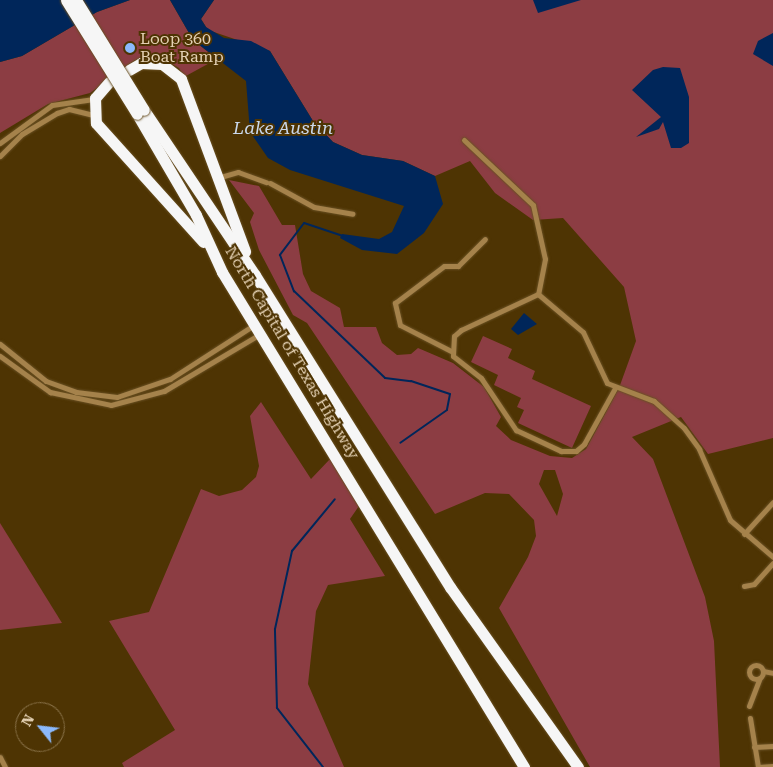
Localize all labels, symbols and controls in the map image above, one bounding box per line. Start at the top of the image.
place label: Loop 360 Boat Ramp [140,29,224,67]
marker: Loop 360 Boat Ramp [124,42,136,54]
water label: Lake Austin [233,117,333,139]
street label: North Capital of Texas Highway [221,243,363,463]
north arrow [15,702,65,752]
text: N [18,712,37,729]

